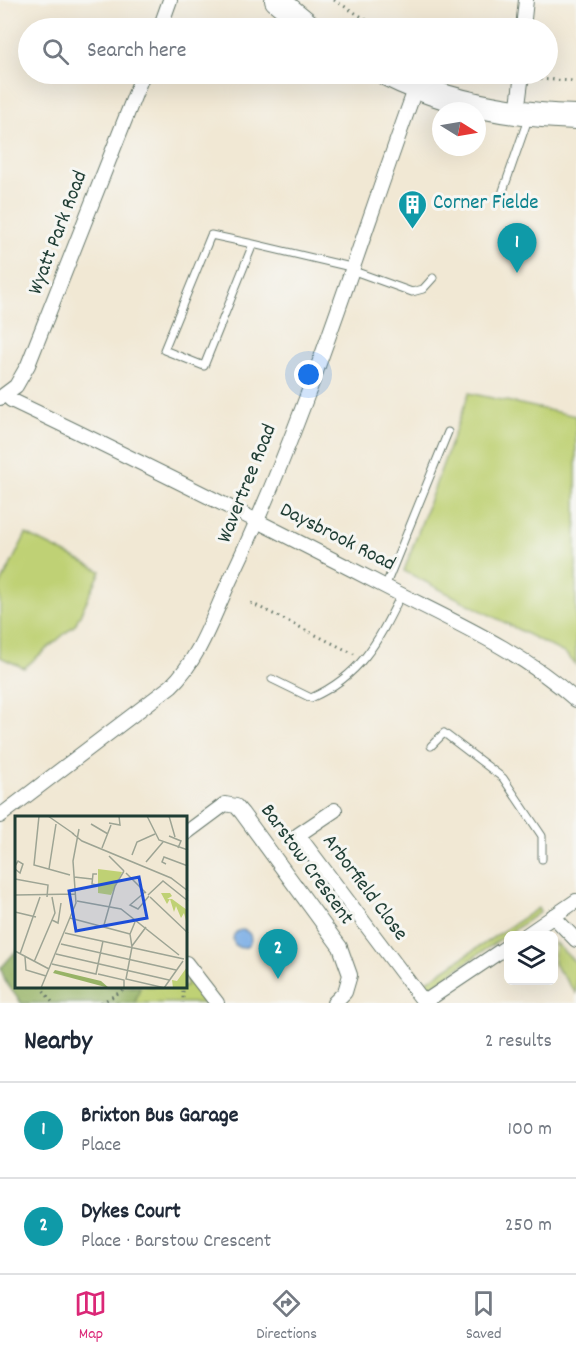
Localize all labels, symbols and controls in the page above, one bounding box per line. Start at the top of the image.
search box [18,18,558,84]
icon: search [39,35,72,68]
text: Search here [87,36,186,67]
north arrow [432,102,486,156]
street label: Wyatt Park Road [22,167,96,299]
building icon: Corner Fielde [396,188,428,230]
place label: Corner Fielde [433,189,539,219]
pin: 1 [498,224,536,273]
your location [294,360,323,389]
street label: Wavertree Road [211,420,285,548]
street label: Daysbrook Road [274,496,400,580]
street label: Barstow Crescent [252,798,360,932]
inset map [15,816,188,988]
street label: Arborfield Close [314,828,414,948]
pin: 2 [258,930,298,979]
map controls [504,931,558,985]
button: layers [504,931,558,985]
text: Nearby [24,1024,92,1061]
text: 2 results [485,1028,552,1056]
text: Brixton Bus Garage [81,1101,238,1132]
text: 1 [41,1116,46,1144]
text: 100 m [508,1116,552,1144]
text: Place [81,1132,121,1160]
text: Dykes Court [81,1197,181,1228]
text: 2 [39,1212,48,1240]
text: 250 m [505,1212,552,1240]
text: Place · Barstow Crescent [81,1228,271,1256]
tab: Map [74,1287,107,1346]
tab: Directions [256,1287,317,1346]
tab: Saved [466,1287,502,1346]

